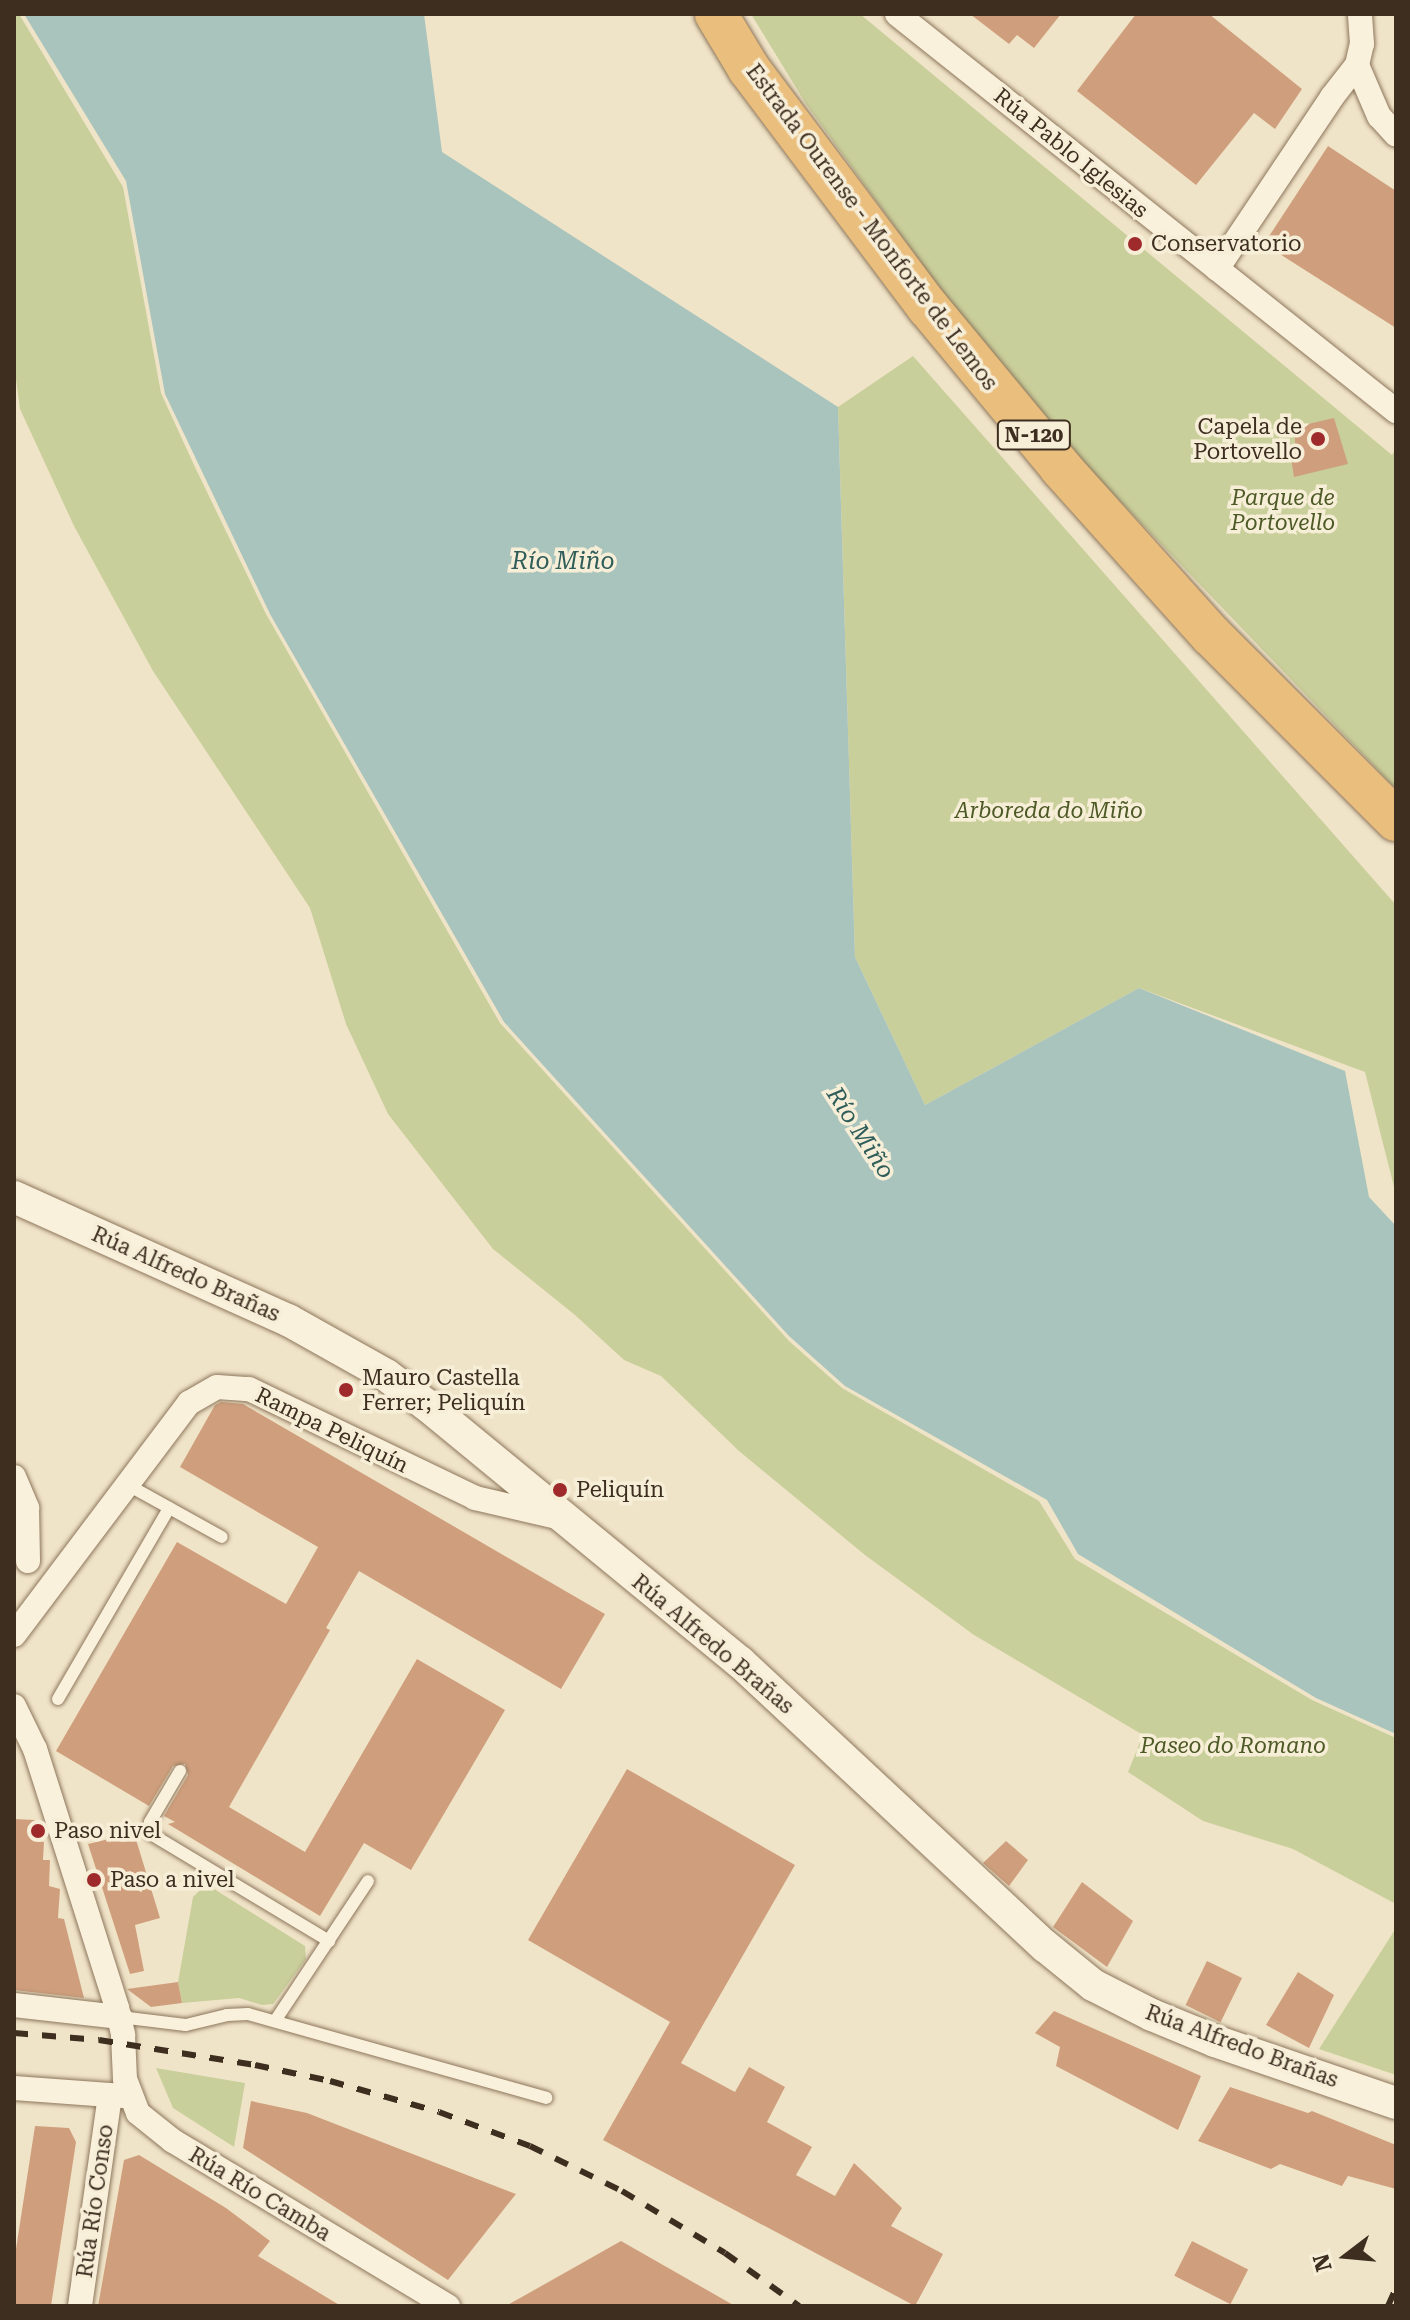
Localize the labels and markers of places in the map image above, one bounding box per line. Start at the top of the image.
place label: Conservatorio [1151,231,1302,257]
marker: Conservatorio [1126,235,1144,253]
place label: Capela de Portovello [1193,413,1302,464]
marker: Capela de Portovello [1309,430,1327,448]
place label: Mauro Castella Ferrer; Peliquín [362,1364,525,1416]
marker: Mauro Castella Ferrer; Peliquín [337,1381,355,1399]
place label: Peliquín [576,1477,664,1503]
marker: Peliquín [551,1481,569,1499]
place label: Paso nivel [54,1818,161,1844]
marker: Paso nivel [29,1822,47,1840]
place label: Paso a nivel [110,1867,235,1893]
marker: Paso a nivel [85,1871,103,1889]

